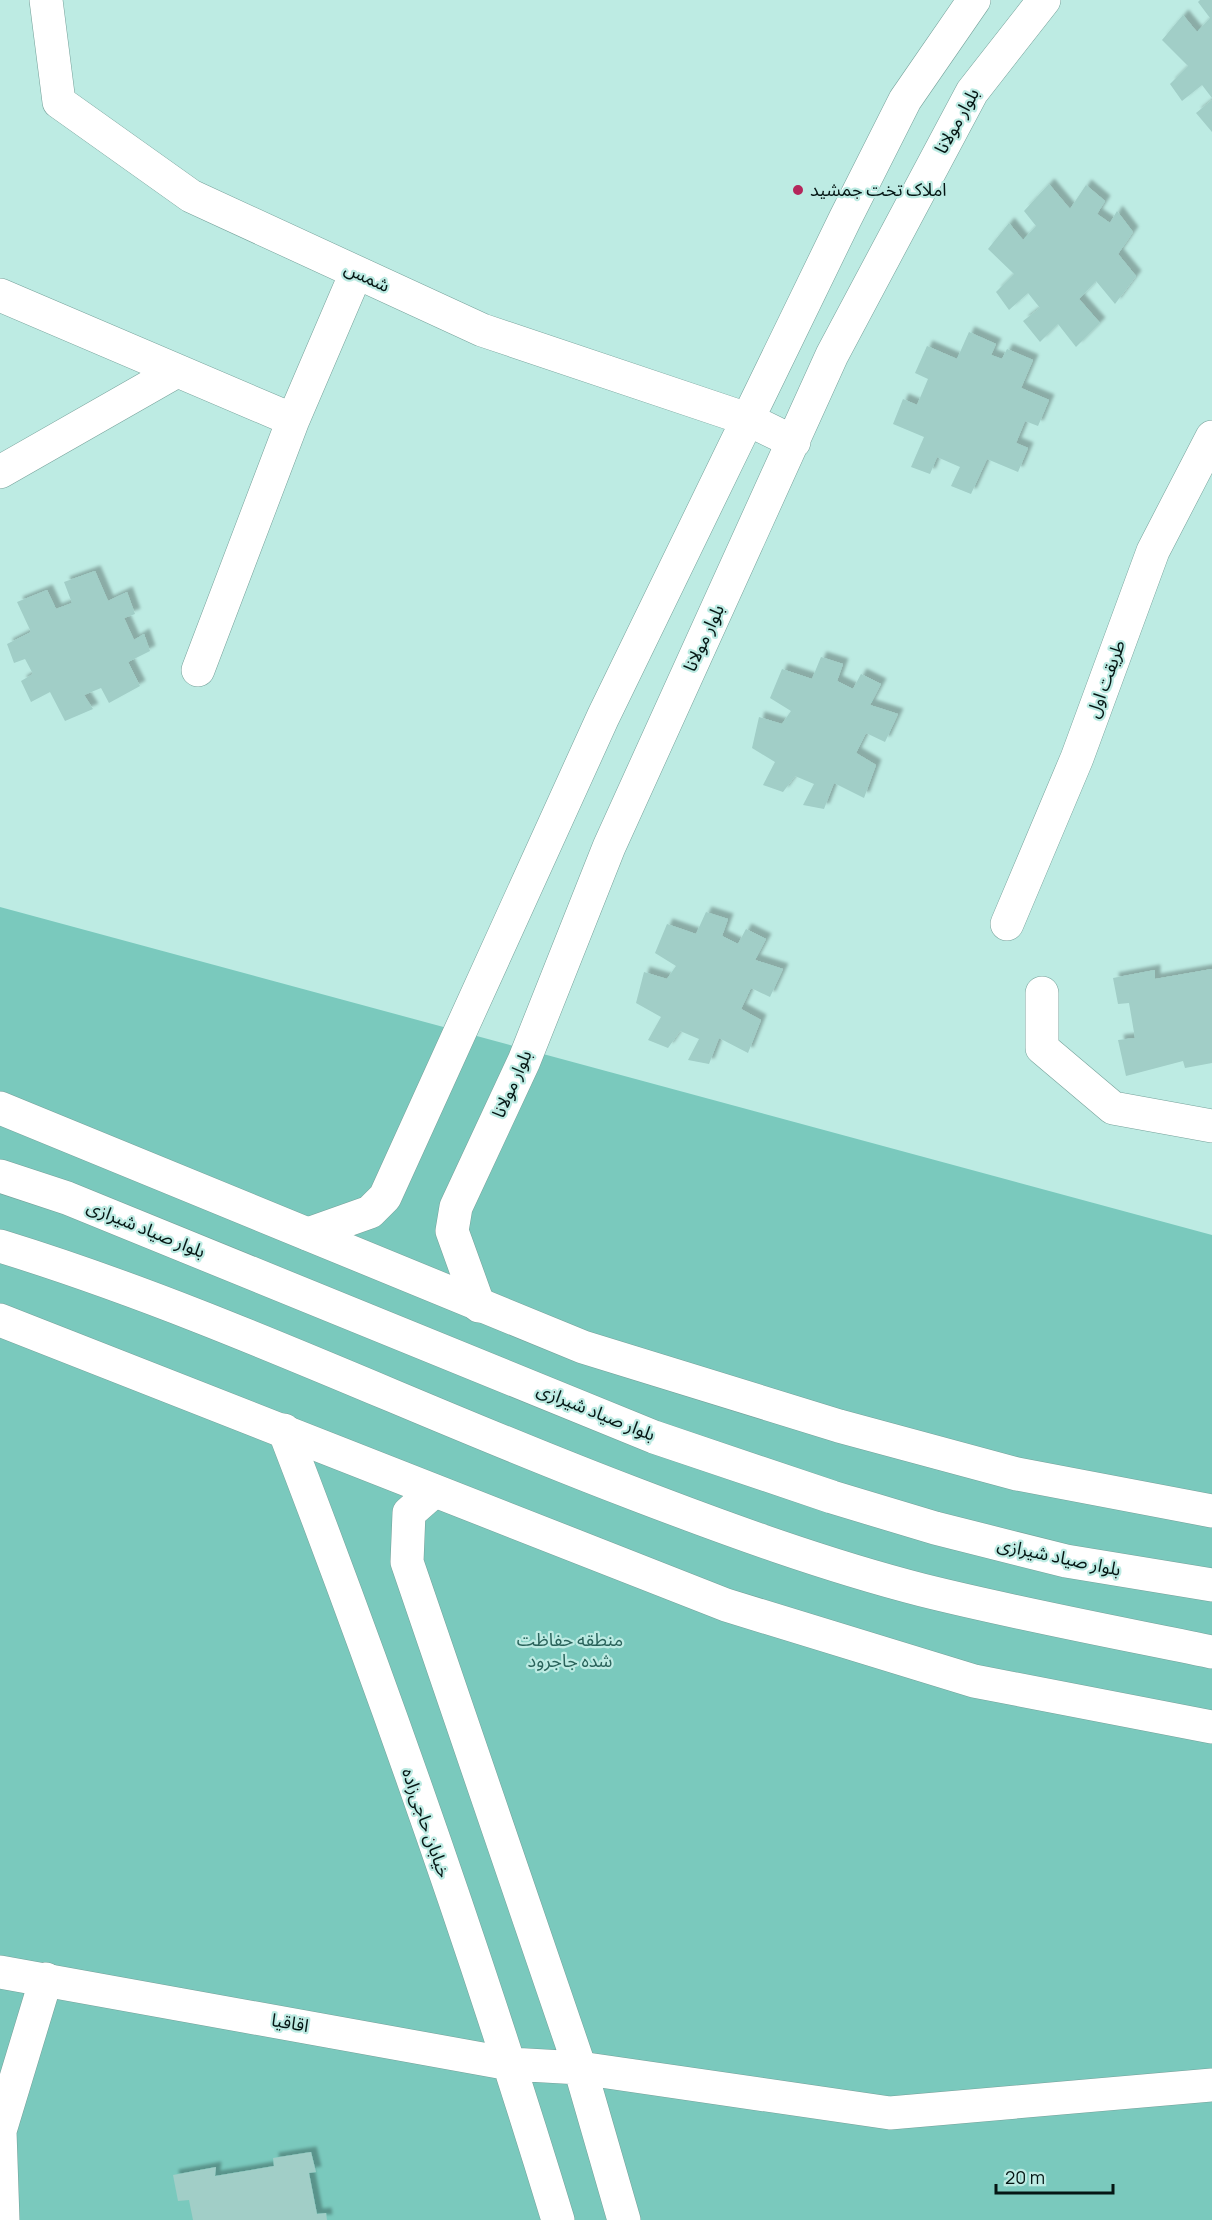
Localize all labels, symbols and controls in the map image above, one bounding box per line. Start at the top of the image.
street label: بلوار مولانا [928,83,984,158]
place label: املاک تخت جمشید [810,177,947,201]
marker: املاک تخت جمشید [791,183,805,197]
street label: شمس [341,255,394,297]
street label: بلوار مولانا [677,600,729,675]
street label: طریقت اول [1080,636,1130,721]
street label: بلوار مولانا [486,1046,537,1121]
street label: بلوار صیاد شیرازی [84,1193,209,1263]
street label: بلوار صیاد شیرازی [534,1376,659,1446]
street label: بلوار صیاد شیرازی [995,1531,1123,1581]
park label: منطقه حفاظت شده جاجرود [517,1627,623,1672]
street label: خیابان حاجی‌زاده [397,1765,457,1881]
street label: اقاقیا [270,2007,311,2037]
scale bar [996,2157,1113,2195]
text: 20 m [1005,2165,1045,2189]

